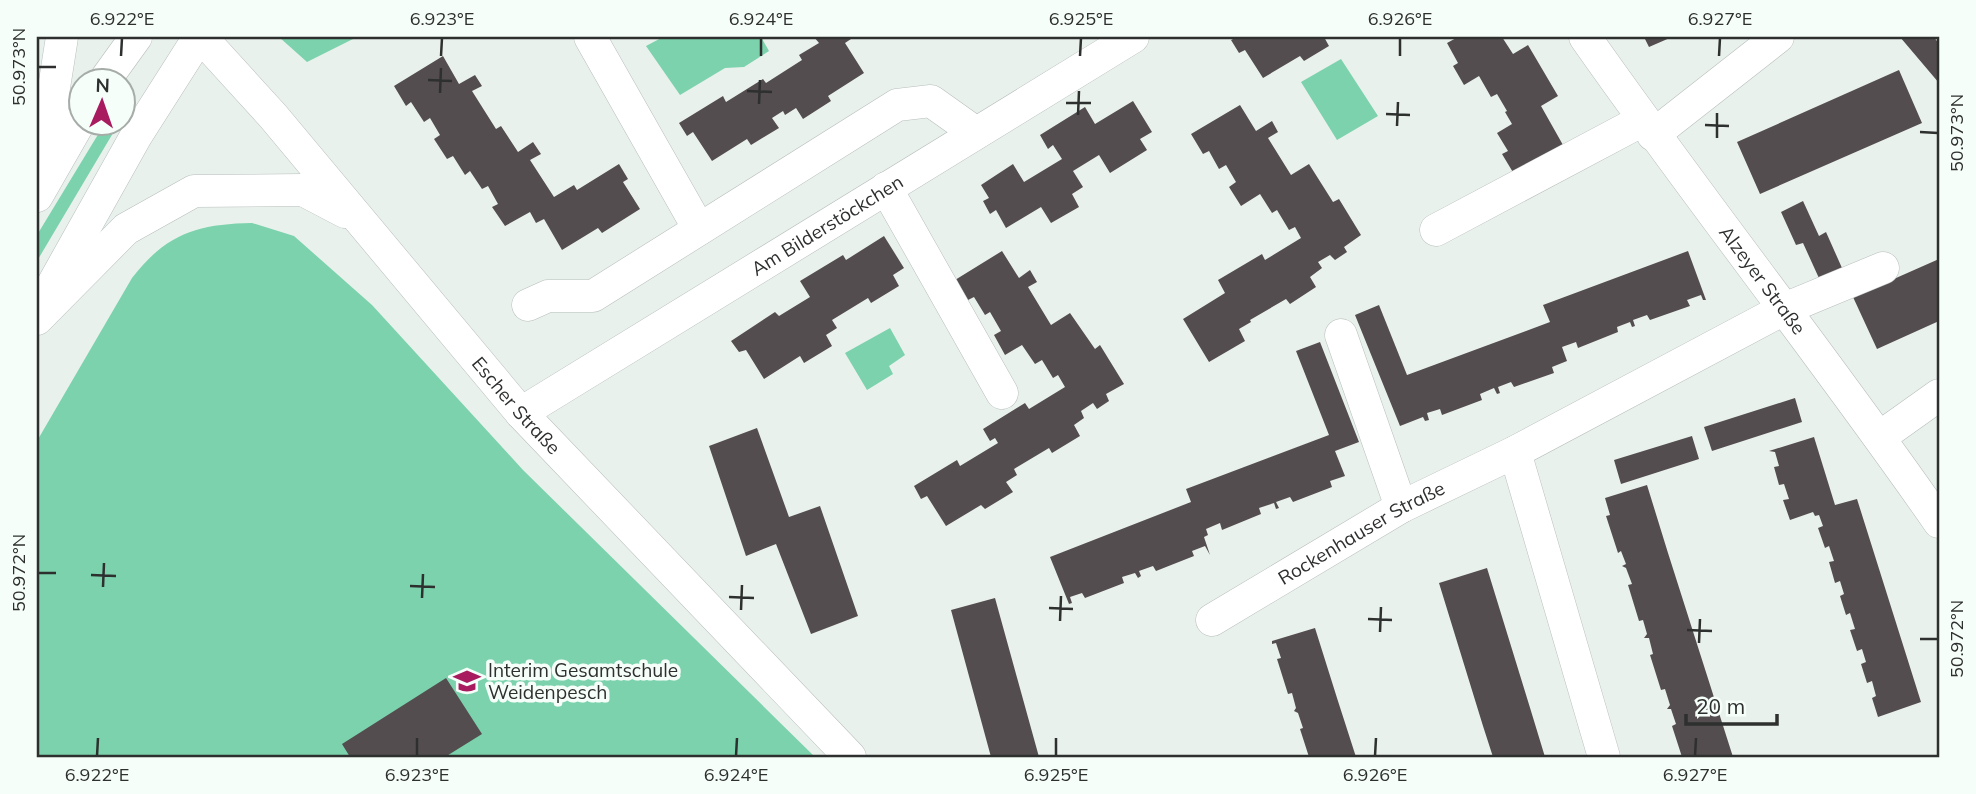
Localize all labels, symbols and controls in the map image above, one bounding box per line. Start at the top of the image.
text: 6.922°E [90,7,154,30]
text: 6.923°E [410,7,474,30]
text: 6.924°E [729,7,793,30]
text: 6.925°E [1049,7,1113,30]
text: 6.926°E [1368,7,1432,30]
text: 6.927°E [1688,7,1752,30]
text: 50.973°N [7,28,30,106]
north arrow [66,66,136,136]
text: N [95,73,110,97]
text: 50.973°N [1945,94,1968,172]
street label: Am Bilderstöckchen [747,169,907,281]
street label: Alzeyer Straße [1714,221,1811,339]
street label: Escher Straße [467,352,566,459]
street label: Rockenhauser Straße [1273,476,1449,590]
text: 50.972°N [7,534,30,612]
text: 50.972°N [1945,600,1968,678]
place label: Interim Gesamtschule Weidenpesch [488,658,678,704]
school or university icon: Interim Gesamtschule Weidenpesch [452,666,482,696]
scale bar [1686,682,1776,726]
text: 20 m [1696,693,1745,719]
text: 6.922°E [65,763,129,786]
text: 6.923°E [385,763,449,786]
text: 6.924°E [704,763,768,786]
text: 6.925°E [1024,763,1088,786]
text: 6.926°E [1343,763,1407,786]
text: 6.927°E [1663,763,1727,786]

